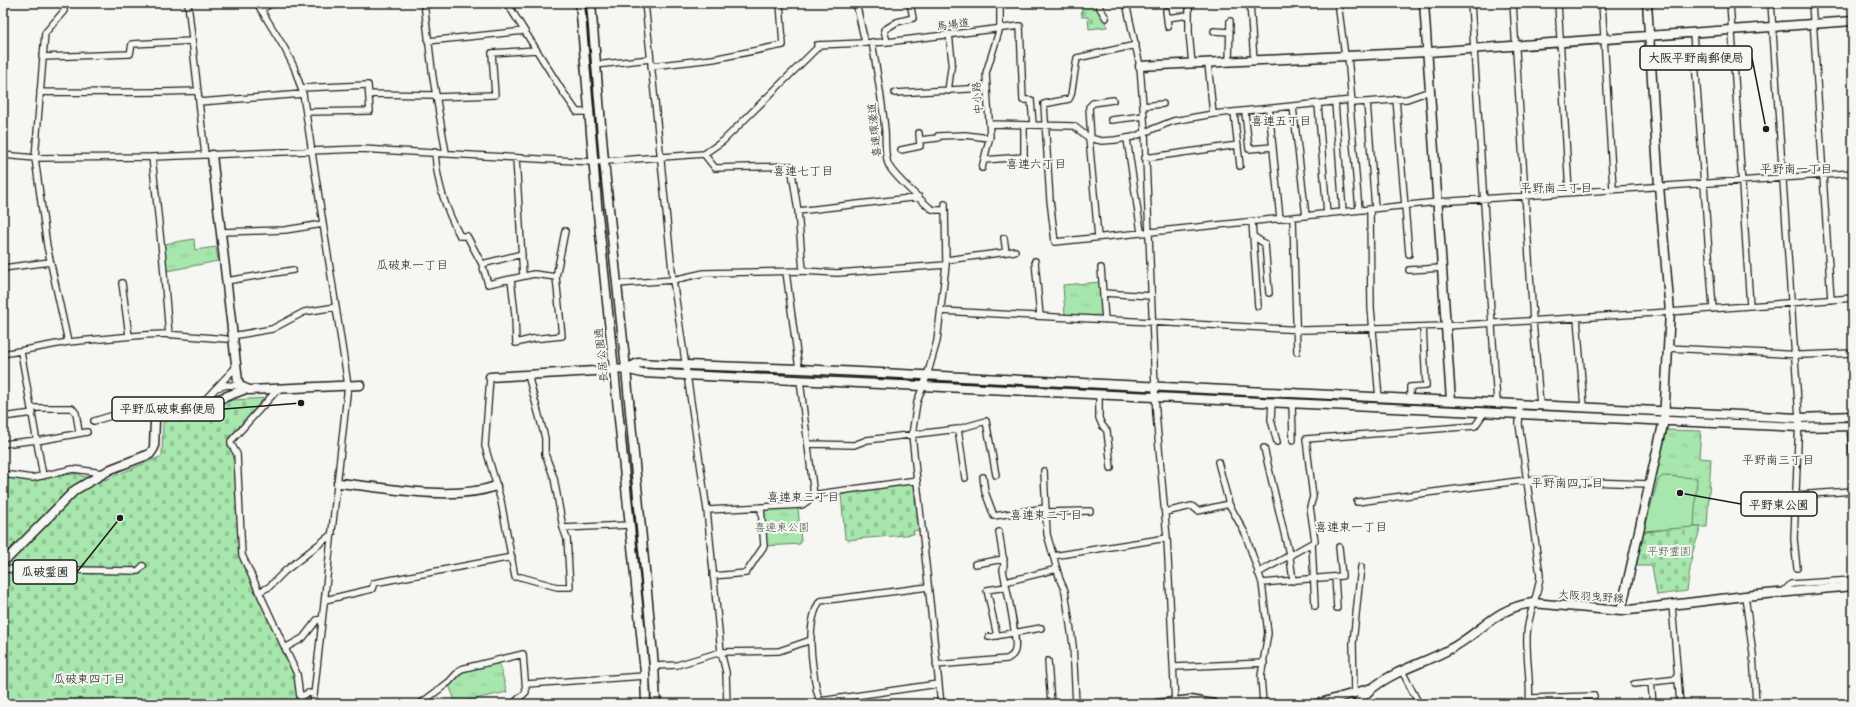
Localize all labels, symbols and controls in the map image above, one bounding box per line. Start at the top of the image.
street label: 馬場道 [936,14,970,33]
callout: 大阪平野南郵便局 [1640,46,1752,70]
text: 大阪平野南郵便局 [1648,49,1744,65]
street label: 中小路 [968,81,985,115]
street label: 喜連環濠道 [863,102,884,158]
district label: 喜連五丁目 [1251,112,1311,128]
district label: 喜連六丁目 [1006,155,1066,171]
district label: 平野南一丁目 [1760,160,1832,176]
district label: 喜連七丁目 [773,162,833,178]
district label: 平野南二丁目 [1520,179,1592,195]
district label: 瓜破東一丁目 [376,256,448,272]
street label: 長居公園通 [590,327,611,383]
callout: 平野瓜破東郵便局 [112,397,224,421]
text: 平野瓜破東郵便局 [120,400,216,416]
district label: 平野南三丁目 [1742,451,1814,467]
district label: 平野南四丁目 [1531,474,1603,490]
district label: 喜連東三丁目 [767,488,839,504]
callout: 平野東公園 [1741,492,1817,516]
text: 平野東公園 [1749,496,1809,512]
district label: 喜連東二丁目 [1010,506,1082,522]
district label: 喜連東一丁目 [1315,518,1387,534]
park label: 喜連東公園 [755,519,810,534]
park label: 平野霊園 [1647,543,1691,558]
callout: 瓜破霊園 [13,560,77,584]
text: 瓜破霊園 [21,563,69,579]
street label: 大阪羽曳野線 [1558,586,1624,605]
district label: 瓜破東四丁目 [53,670,125,686]

